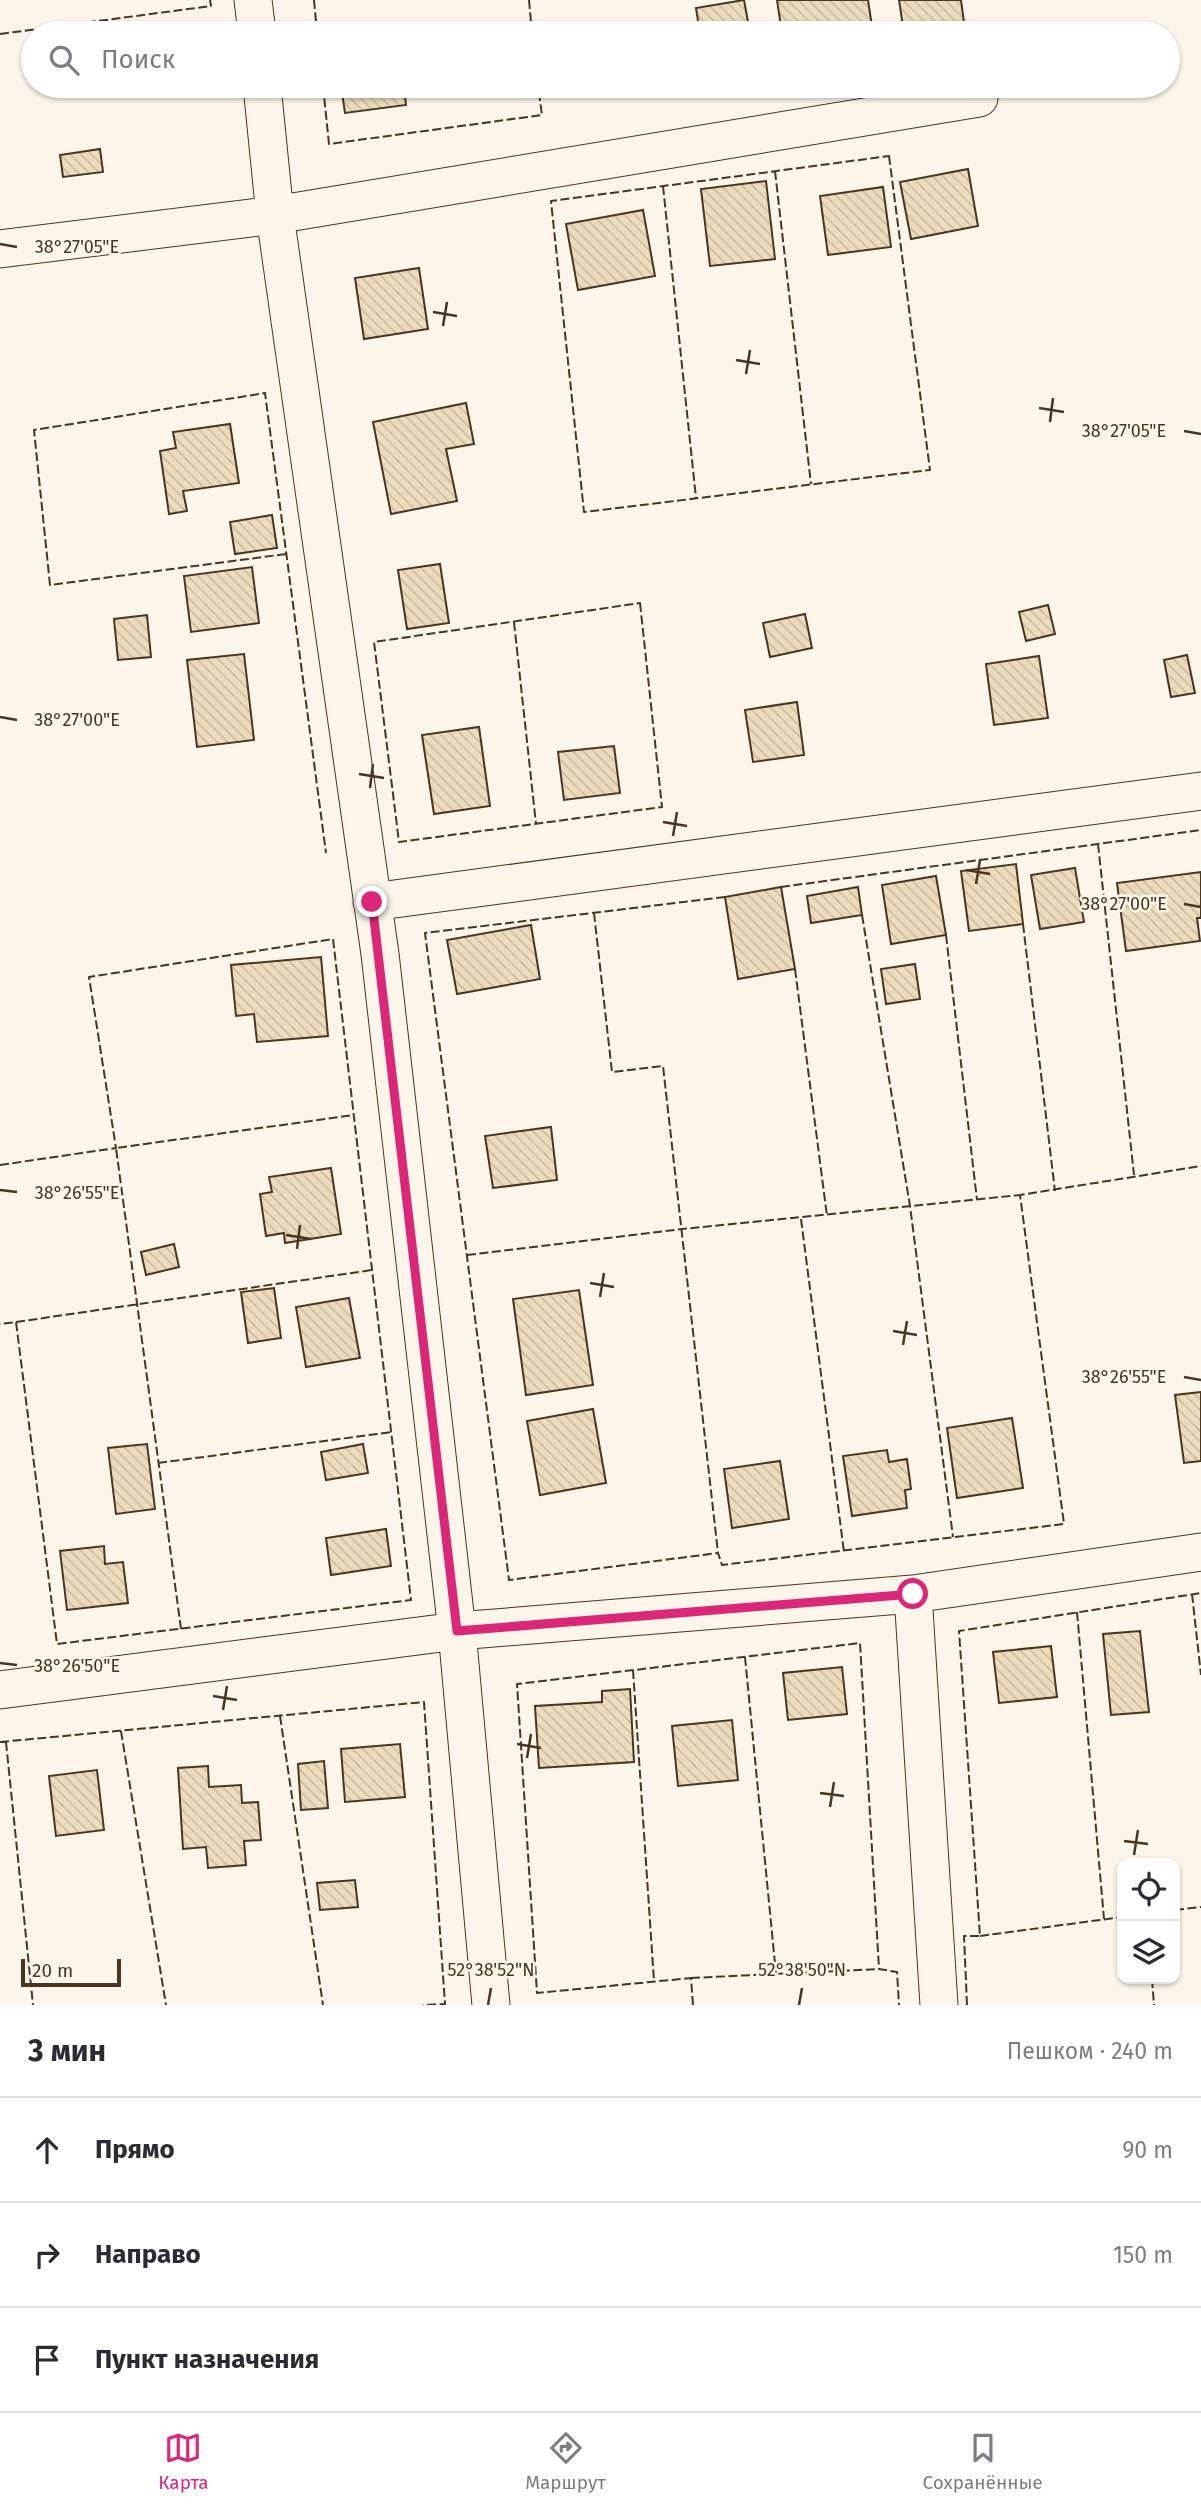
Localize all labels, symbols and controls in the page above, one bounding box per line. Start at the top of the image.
search box [21,21,1180,98]
icon: search [45,41,83,79]
text: Поиск [101,44,175,75]
text: 38°27'05"E [35,236,119,258]
text: 38°27'05"E [1082,420,1166,442]
text: 38°27'00"E [34,709,120,731]
route end [356,886,387,917]
text: 38°27'00"E [1081,893,1167,915]
text: 38°26'55"E [35,1182,119,1204]
text: 38°26'55"E [1082,1366,1166,1388]
route start [897,1578,928,1609]
text: 38°26'50"E [34,1655,120,1677]
map controls [1117,1858,1180,1984]
button: locate [1117,1858,1180,1921]
button: layers [1117,1921,1180,1984]
scale bar [21,1956,121,1988]
text: 20 m [32,1959,73,1982]
text: 52°38'52"N [448,1959,534,1981]
text: 52°38'50"N [758,1959,846,1981]
text: 3 мин [28,2033,106,2069]
text: Пешком · 240 m [1007,2037,1173,2065]
icon: ahead [28,2131,66,2169]
text: Прямо [95,2134,175,2165]
text: 90 m [1122,2136,1173,2164]
icon: right [28,2236,66,2274]
text: Направо [95,2239,201,2270]
text: 150 m [1113,2241,1173,2269]
icon: arrive [28,2341,66,2379]
text: Пункт назначения [95,2344,319,2375]
tab: Карта [158,2429,209,2494]
tab: Маршрут [525,2429,606,2494]
tab: Сохранённые [922,2429,1043,2494]

